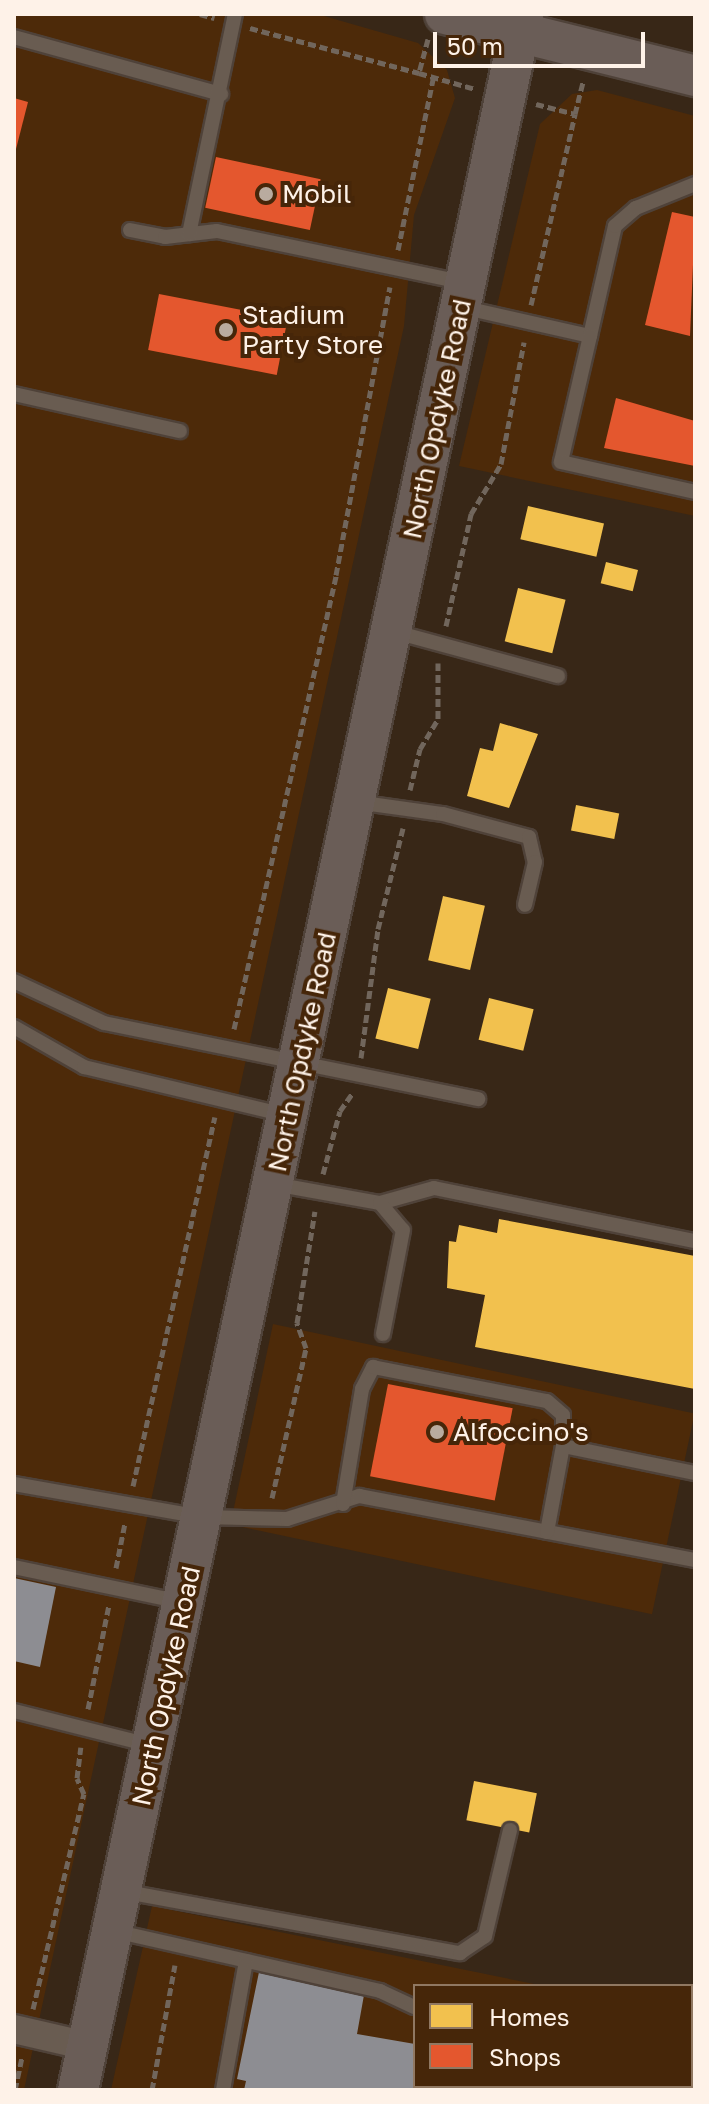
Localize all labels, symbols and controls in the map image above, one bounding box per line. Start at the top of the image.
scale bar [437,16,649,66]
text: 50 m [447,31,503,60]
place label: Mobil [282,178,351,210]
marker: Mobil [257,185,275,203]
street label: North Opdyke Road [396,296,478,542]
place label: Stadium Party Store [242,299,383,360]
marker: Stadium Party Store [217,321,235,339]
street label: North Opdyke Road [261,929,343,1175]
place label: Alfoccino's [453,1416,589,1448]
marker: Alfoccino's [428,1423,446,1441]
street label: North Opdyke Road [125,1563,207,1809]
legend [413,1984,693,2088]
text: Homes [489,2002,570,2031]
text: Shops [489,2042,561,2071]

